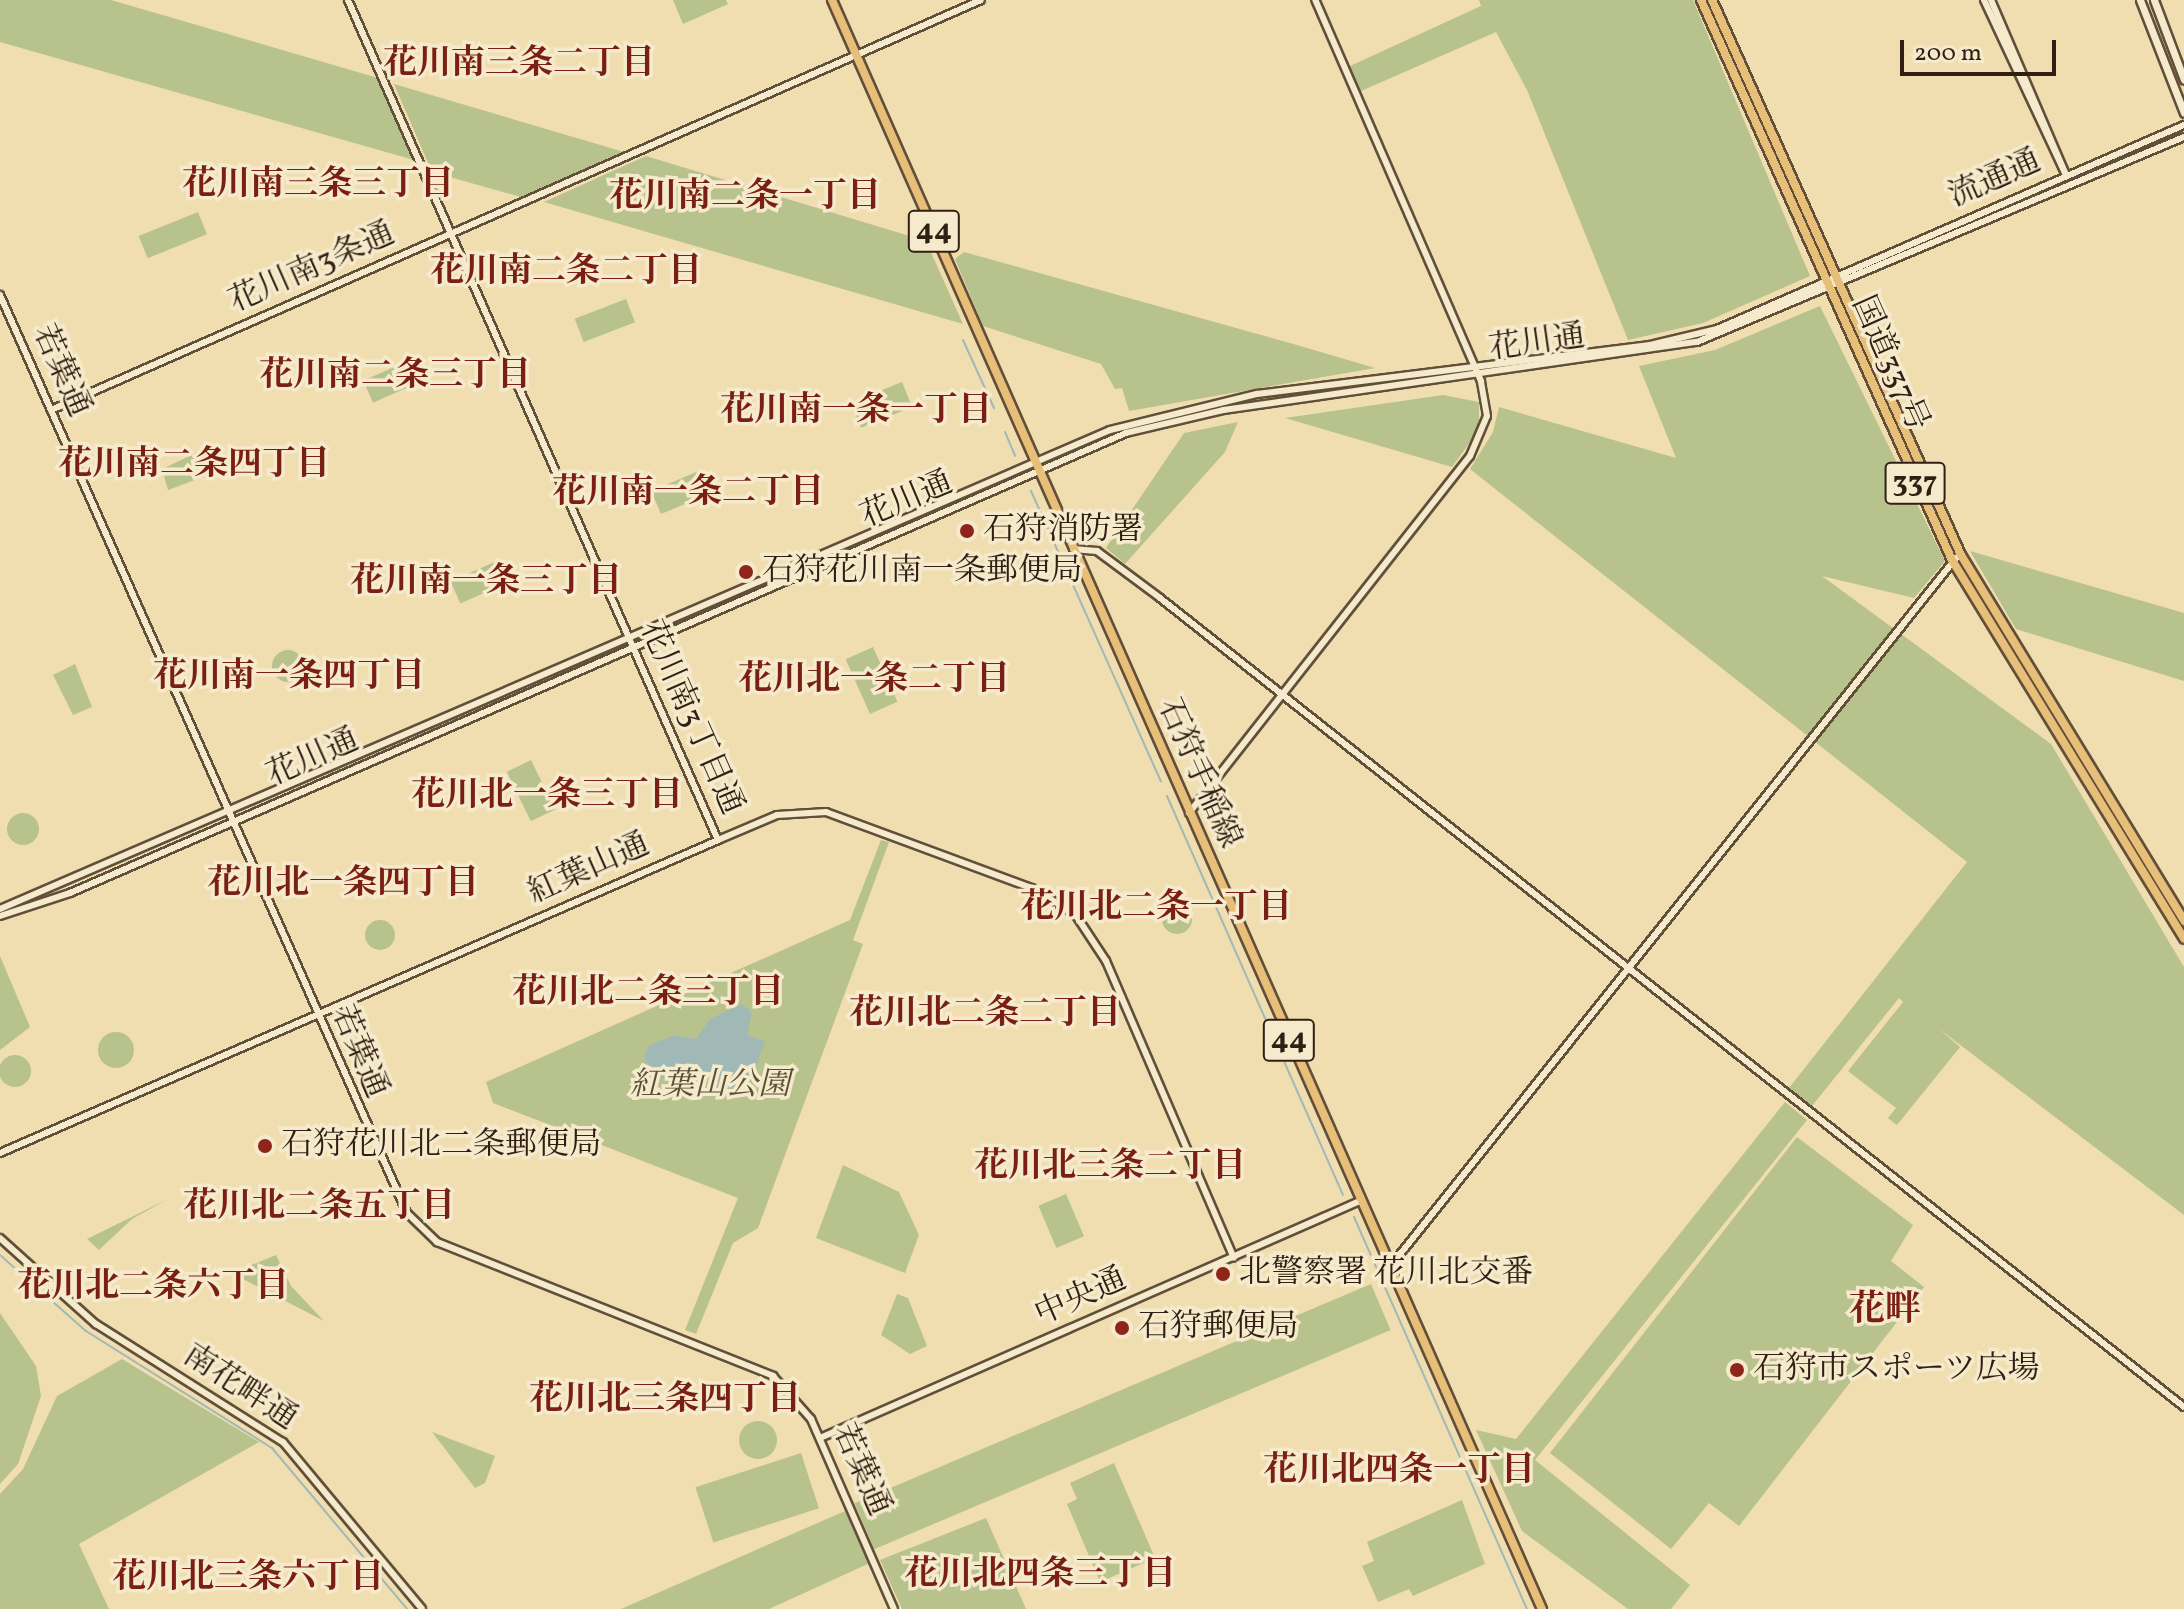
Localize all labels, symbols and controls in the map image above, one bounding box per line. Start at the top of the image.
scale bar [1904,24,2060,74]
text: 200 m [1914,37,1982,71]
district label: 花川南三条二丁目 [383,45,655,85]
street label: 流通通 [1943,143,2047,217]
district label: 花川南三条三丁目 [182,166,454,206]
district label: 花川南二条一丁目 [609,178,881,218]
road number: 44 [906,205,962,257]
street label: 花川南3条通 [224,216,400,322]
district label: 花川南二条二丁目 [430,253,702,293]
street label: 国道337号 [1842,290,1936,438]
street label: 花川通 [1487,318,1587,370]
street label: 若葉通 [23,319,97,423]
district label: 花川南二条三丁目 [259,357,531,397]
district label: 花川南一条一丁目 [720,392,992,432]
district label: 花川南二条四丁目 [58,446,330,486]
road number: 337 [1883,457,1947,509]
street label: 花川通 [855,465,959,537]
district label: 花川南一条二丁目 [552,474,824,514]
place label: 石狩消防署 [983,512,1143,550]
marker: 石狩消防署 [958,522,976,540]
place label: 石狩花川南一条郵便局 [762,553,1082,591]
district label: 花川南一条三丁目 [350,563,622,603]
marker: 石狩花川南一条郵便局 [737,563,755,581]
street label: 花川南3丁目通 [630,615,750,821]
district label: 花川南一条四丁目 [153,658,425,698]
district label: 花川北一条二丁目 [738,661,1010,701]
street label: 石狩手稲線 [1148,693,1248,855]
street label: 花川通 [261,722,365,796]
district label: 花川北一条三丁目 [411,777,683,817]
street label: 紅葉山通 [523,826,655,914]
district label: 花川北一条四丁目 [207,865,479,905]
district label: 花川北二条一丁目 [1020,889,1292,929]
district label: 花川北二条三丁目 [512,974,784,1014]
district label: 花川北二条二丁目 [849,995,1121,1035]
street label: 若葉通 [322,1000,394,1104]
road number: 44 [1261,1014,1317,1066]
park label: 紅葉山公園 [630,1067,790,1105]
place label: 石狩花川北二条郵便局 [281,1127,601,1165]
marker: 石狩花川北二条郵便局 [256,1137,274,1155]
district label: 花川北三条二丁目 [974,1148,1246,1188]
district label: 花川北二条五丁目 [183,1188,455,1228]
place label: 北警察署 花川北交番 [1239,1255,1533,1293]
street label: 中央通 [1029,1261,1133,1335]
marker: 北警察署 花川北交番 [1214,1265,1232,1283]
district label: 花川北二条六丁目 [17,1268,289,1308]
district label: 花畔 [1849,1290,1921,1334]
place label: 石狩郵便局 [1138,1309,1298,1347]
marker: 石狩郵便局 [1113,1319,1131,1337]
street label: 南花畔通 [175,1337,303,1439]
place label: 石狩市スポーツ広場 [1753,1351,2041,1389]
marker: 石狩市スポーツ広場 [1728,1361,1746,1379]
district label: 花川北三条四丁目 [529,1381,801,1421]
street label: 若葉通 [823,1418,897,1522]
district label: 花川北四条一丁目 [1263,1452,1535,1492]
district label: 花川北四条三丁目 [904,1556,1176,1596]
district label: 花川北三条六丁目 [112,1559,384,1599]

